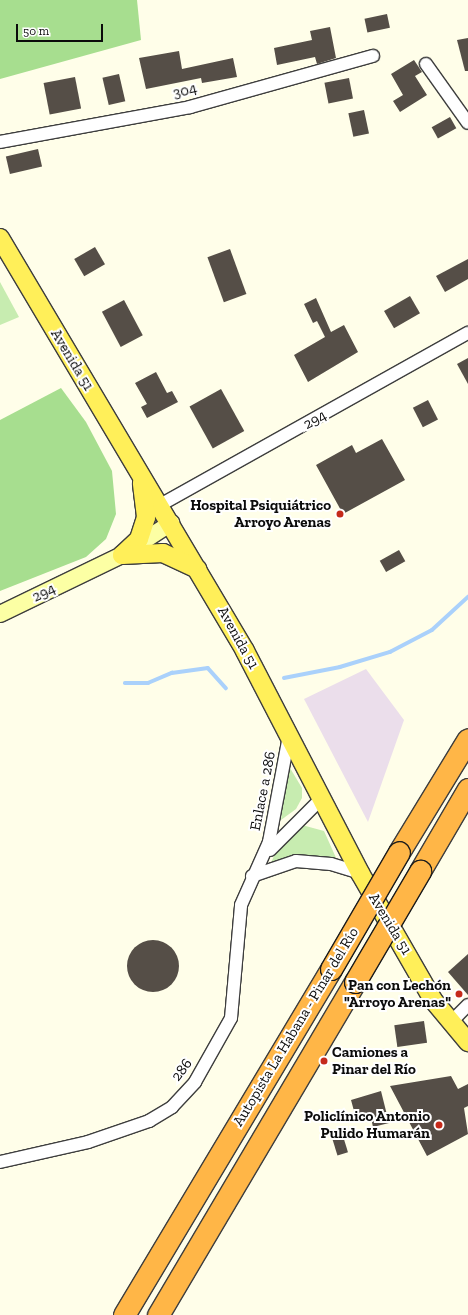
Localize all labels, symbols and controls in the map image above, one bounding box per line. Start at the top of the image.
scale bar [18,16,105,42]
text: 50 m [23,24,49,38]
street label: 304 [171,80,199,102]
street label: Avenida 51 [47,326,97,394]
street label: 294 [300,406,330,434]
place label: Hospital Psiquiátrico Arroyo Arenas [190,496,331,531]
marker: Hospital Psiquiátrico Arroyo Arenas [334,508,346,520]
street label: 294 [29,580,59,606]
street label: Avenida 51 [214,604,262,672]
street label: Enlace a 286 [246,750,280,832]
street label: Avenida 51 [365,890,415,958]
street label: Autopista La Habana - Pinar del Río [229,924,363,1130]
place label: Pan con Lechón "Arroyo Arenas" [343,976,451,1011]
marker: Pan con Lechón "Arroyo Arenas" [454,989,464,999]
place label: Camiones a Pinar del Río [332,1043,416,1078]
street label: 286 [168,1055,196,1085]
marker: Camiones a Pinar del Río [319,1056,329,1066]
place label: Policlínico Antonio Pulido Humarán [304,1107,430,1142]
marker: Policlínico Antonio Pulido Humarán [433,1119,445,1131]

